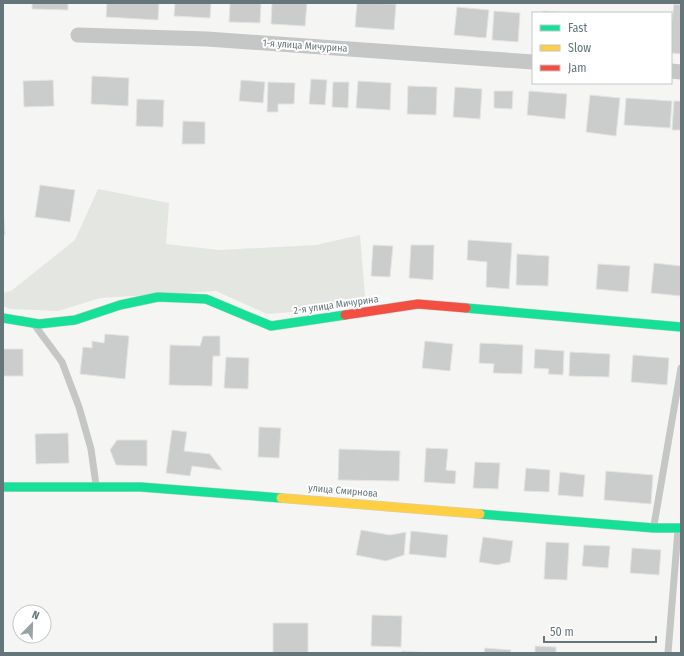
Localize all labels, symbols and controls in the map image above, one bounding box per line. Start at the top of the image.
legend [532,12,672,84]
text: Fast [568,21,587,35]
street label: 1-я улица Мичурина [262,37,348,55]
text: Slow [568,41,591,55]
text: Jam [568,61,586,75]
street label: 2-я улица Мичурина [293,293,379,317]
street label: улица Смирнова [308,482,378,500]
north arrow [12,604,52,644]
text: N [30,608,41,623]
scale bar [544,618,656,644]
text: 50 m [550,625,574,639]

